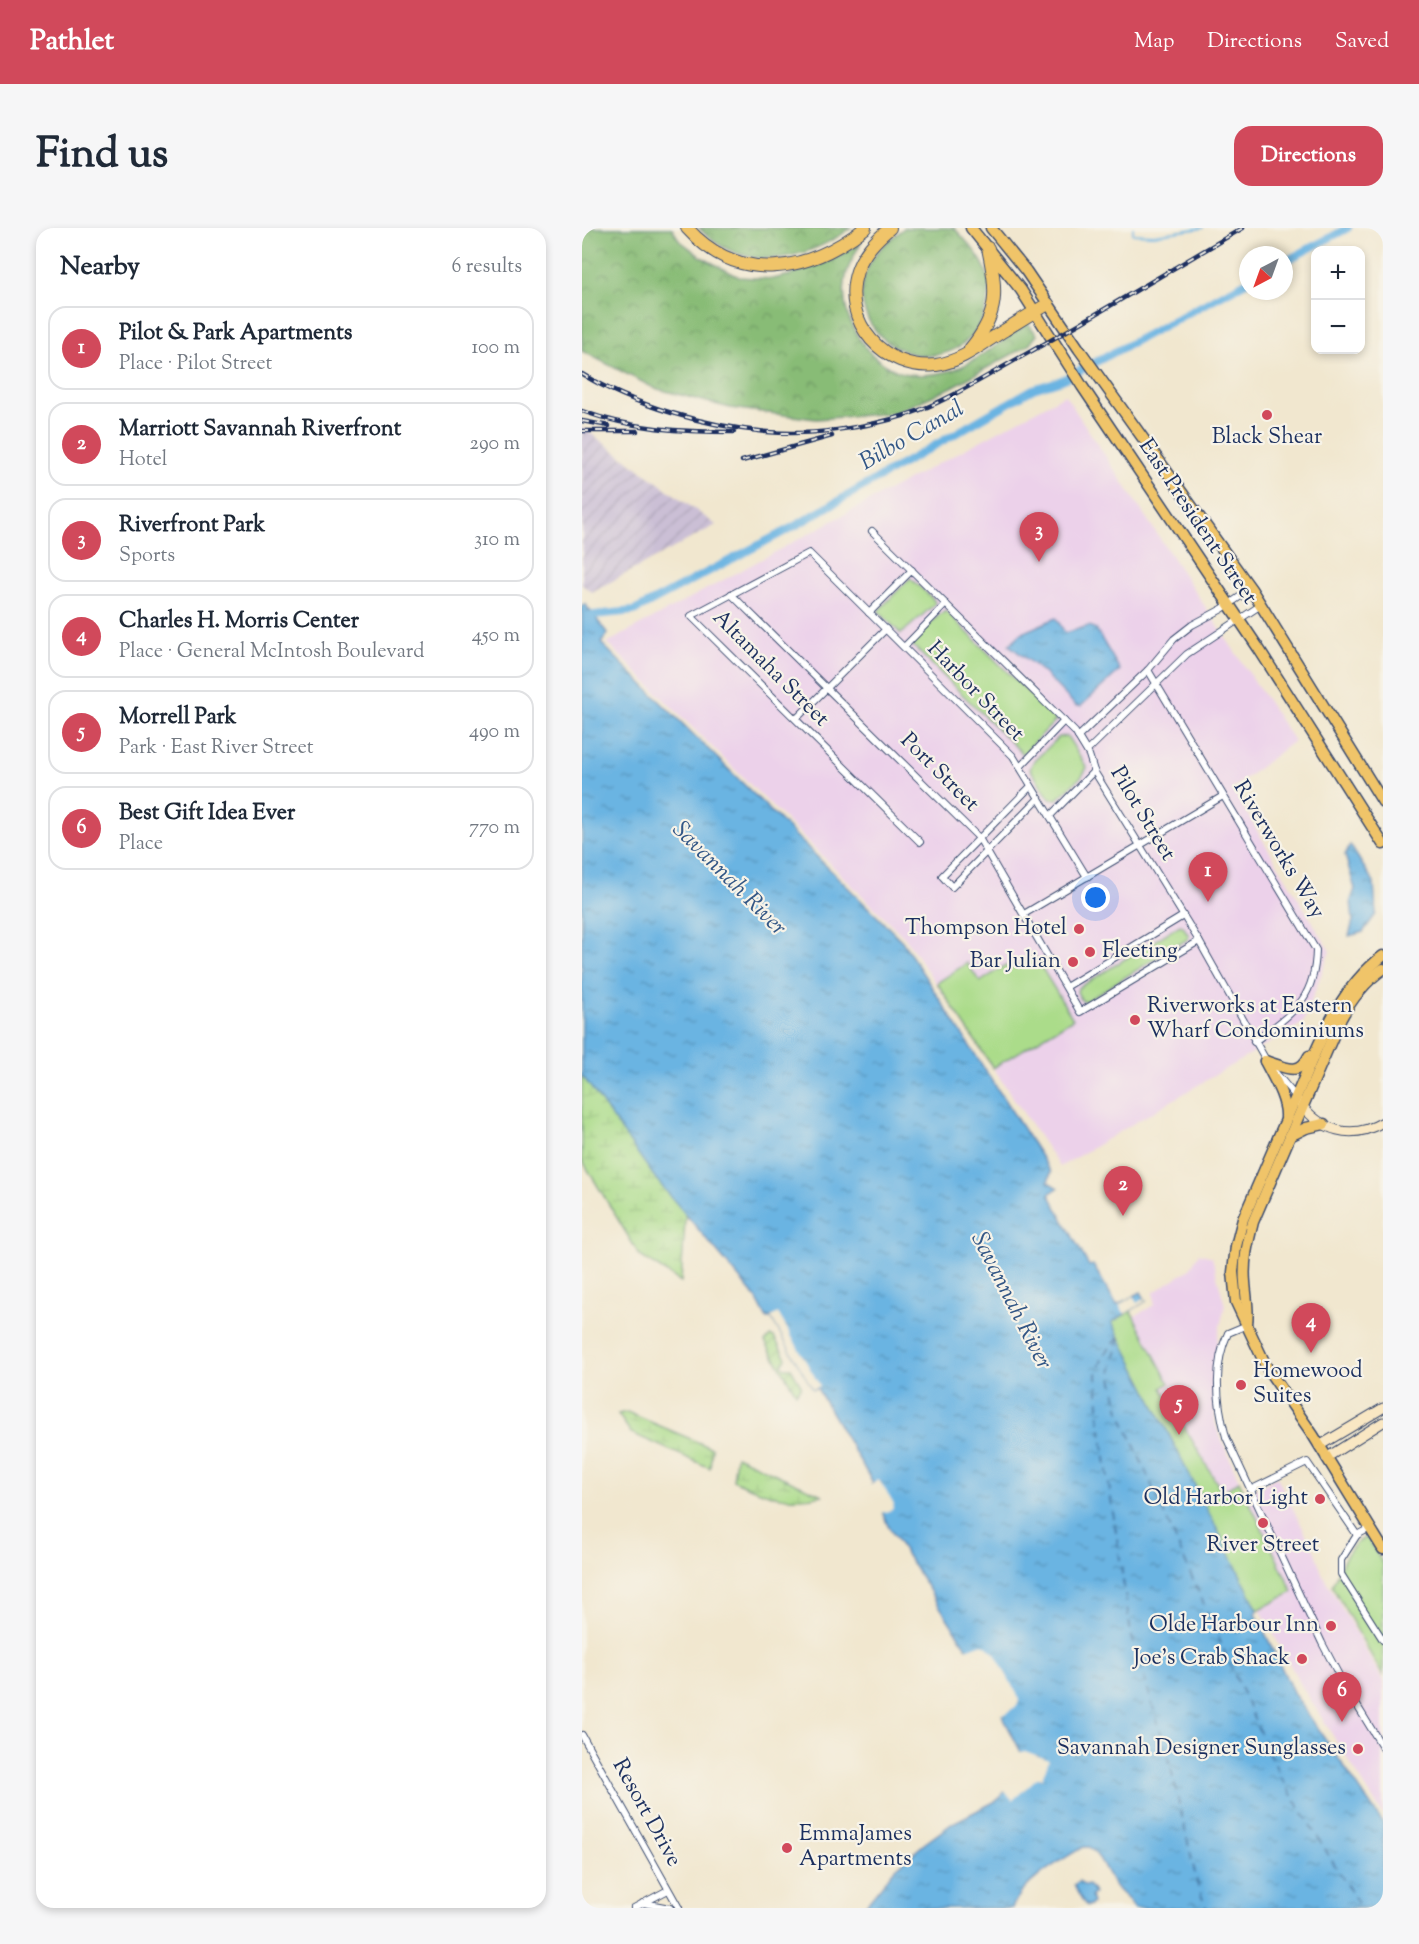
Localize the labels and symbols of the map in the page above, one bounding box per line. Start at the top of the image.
north arrow [1239,246,1293,300]
water label: Bilbo Canal [853,392,971,480]
marker: Black Shear [1260,408,1274,422]
place label: Black Shear [1212,422,1322,454]
street label: East President Street [1130,433,1265,612]
pin: 3 [1020,512,1058,562]
street label: Altamaha Street [704,603,836,735]
street label: Harbor Street [919,634,1032,750]
street label: Port Street [892,726,986,820]
street label: Pilot Street [1101,761,1183,868]
street label: Riverworks Way [1224,775,1332,925]
water label: Savannah River [664,814,794,944]
pin: 1 [1188,852,1228,902]
your location [1081,883,1110,912]
place label: Thompson Hotel [905,913,1067,945]
marker: Thompson Hotel [1072,922,1086,936]
place label: Fleeting [1102,936,1178,968]
marker: Fleeting [1083,945,1097,959]
place label: Bar Julian [970,946,1061,978]
marker: Bar Julian [1066,955,1080,969]
place label: Riverworks at Eastern Wharf Condominiums [1147,991,1364,1048]
marker: Riverworks at Eastern Wharf Condominiums [1128,1013,1142,1027]
pin: 2 [1104,1166,1142,1216]
water label: Savannah River [962,1226,1060,1376]
pin: 4 [1292,1304,1330,1353]
place label: Homewood Suites [1253,1356,1363,1413]
marker: Homewood Suites [1234,1378,1248,1392]
pin: 5 [1160,1386,1198,1435]
place label: Old Harbor Light [1144,1483,1308,1515]
marker: Old Harbor Light [1313,1492,1327,1506]
marker: River Street [1256,1516,1270,1530]
place label: River Street [1207,1530,1320,1562]
place label: Olde Harbour Inn [1149,1610,1319,1642]
marker: Olde Harbour Inn [1324,1619,1338,1633]
place label: Joe's Crab Shack [1132,1643,1290,1675]
marker: Joe's Crab Shack [1295,1652,1309,1666]
pin: 6 [1322,1672,1362,1722]
place label: Savannah Designer Sunglasses [1057,1733,1346,1765]
marker: Savannah Designer Sunglasses [1351,1742,1365,1756]
street label: Resort Drive [603,1753,689,1873]
place label: EmmaJames Apartments [799,1819,912,1876]
marker: EmmaJames Apartments [780,1841,794,1855]

